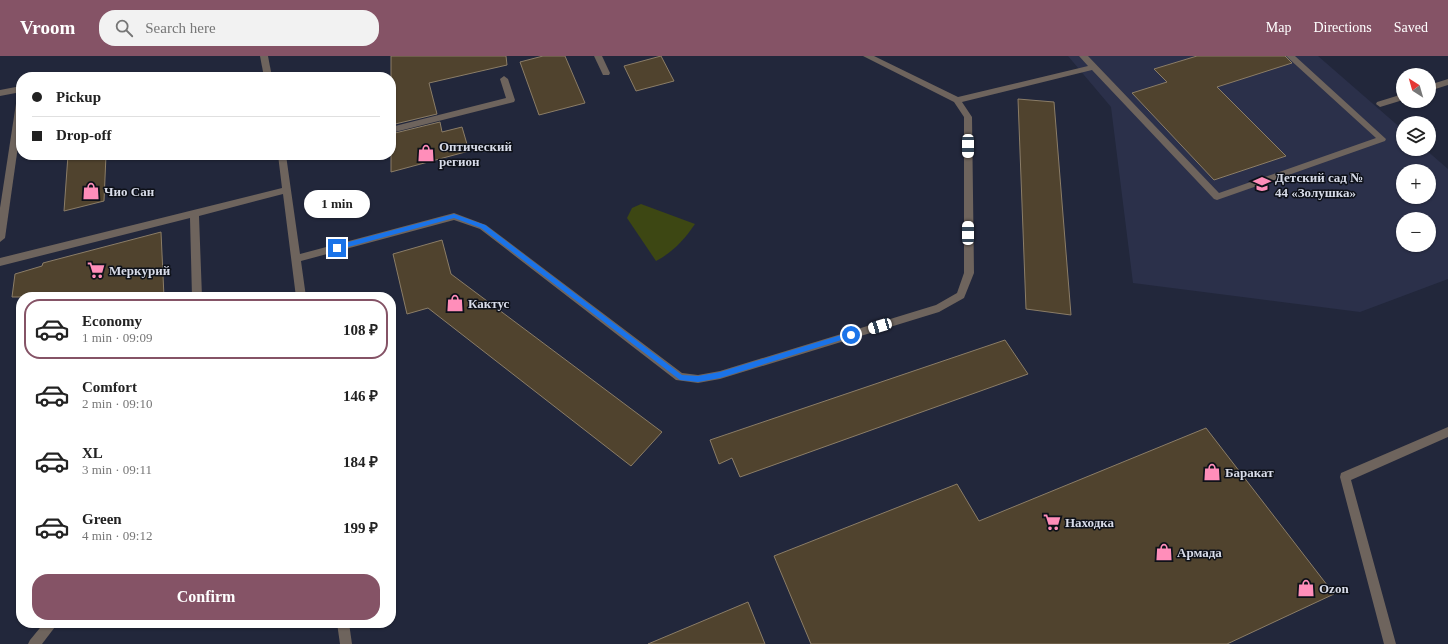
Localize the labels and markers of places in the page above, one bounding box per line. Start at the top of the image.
place label: Оптический регион [439,139,512,169]
shop icon: Оптический регион [416,143,436,163]
place label: Детский сад № 44 «Золушка» [1275,170,1363,200]
school or university icon: Детский сад № 44 «Золушка» [1252,174,1272,194]
shop icon: Чио Сан [81,181,101,201]
place label: Чио Сан [104,184,155,199]
supermarket icon: Меркурий [86,260,106,280]
place label: Меркурий [109,263,171,278]
shop icon: Кактус [445,293,465,313]
place label: Кактус [468,296,510,311]
shop icon: Баракат [1202,462,1222,482]
place label: Баракат [1225,465,1274,480]
supermarket icon: Находка [1042,512,1062,532]
place label: Находка [1065,515,1115,530]
shop icon: Армада [1154,542,1174,562]
place label: Армада [1177,545,1222,560]
shop icon: Ozon [1296,578,1316,598]
place label: Ozon [1319,581,1349,596]

